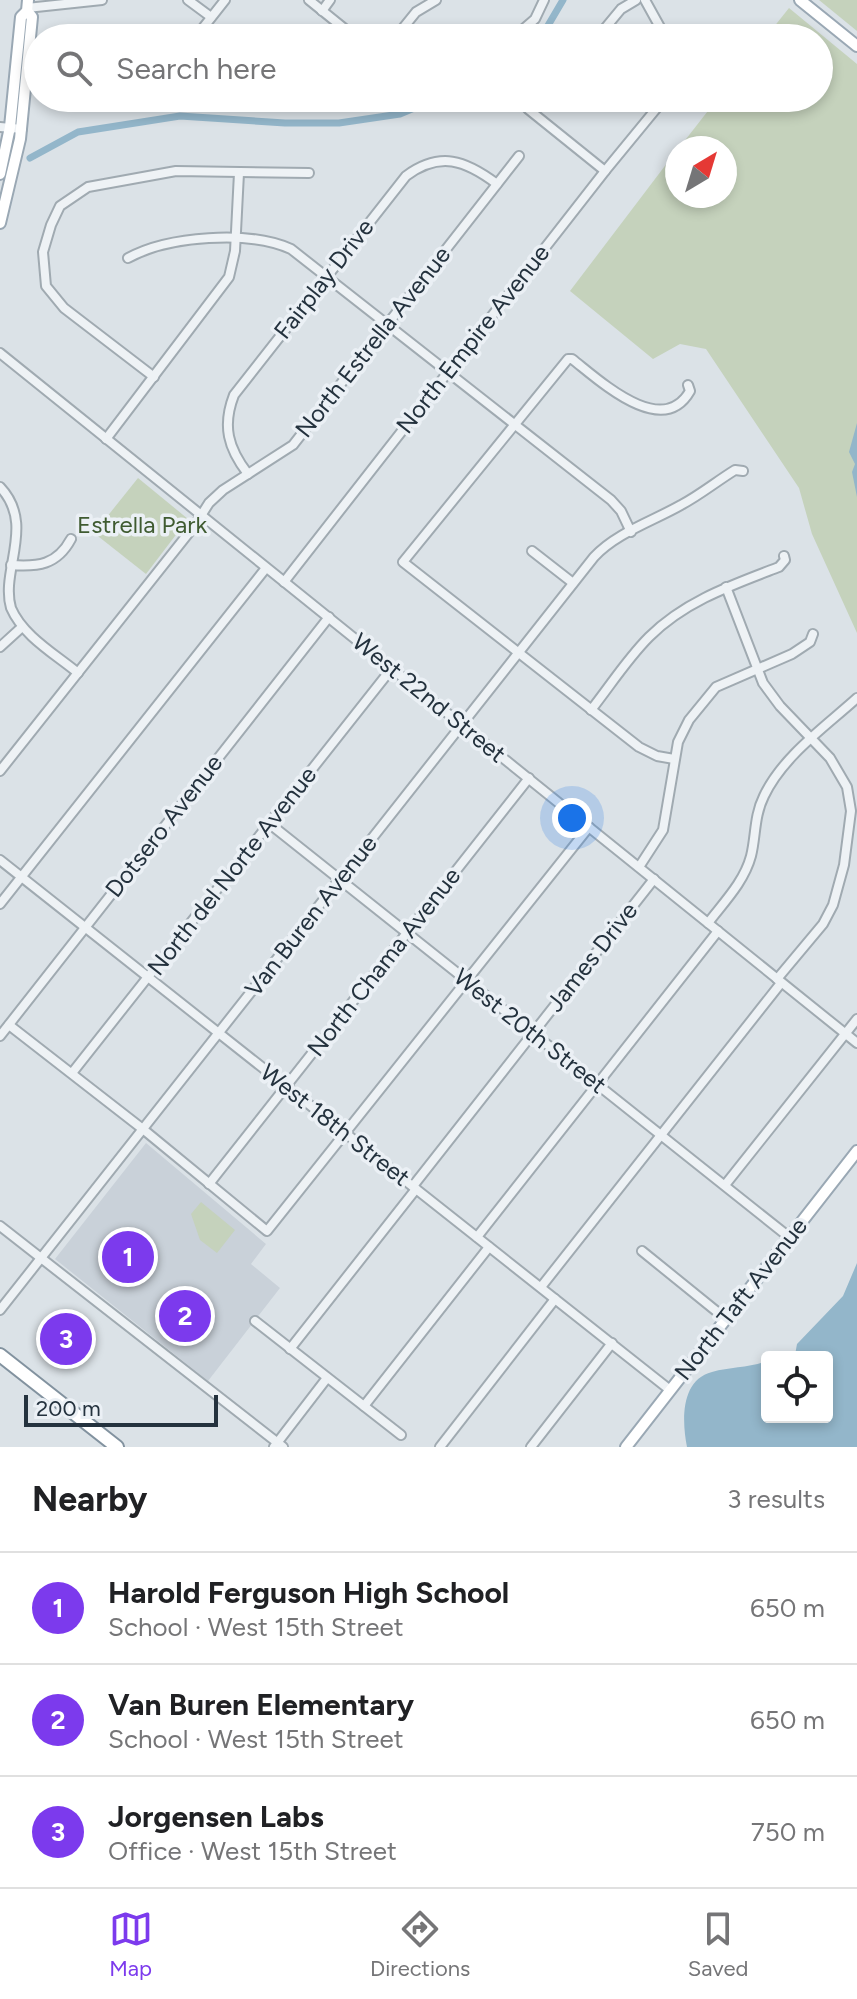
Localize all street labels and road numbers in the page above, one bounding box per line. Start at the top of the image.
street label: Fairplay Drive [268,213,379,345]
street label: North Empire Avenue [390,238,555,439]
street label: North Estrella Avenue [289,240,456,443]
street label: West 22nd Street [347,627,512,768]
street label: Dotsero Avenue [99,749,228,903]
street label: North del Norte Avenue [141,760,322,981]
street label: Van Buren Avenue [239,829,383,1002]
street label: North Chama Avenue [301,861,466,1062]
street label: James Drive [540,896,643,1017]
street label: West 20th Street [448,962,612,1099]
street label: West 18th Street [255,1057,416,1192]
street label: North Taft Avenue [668,1212,813,1386]

